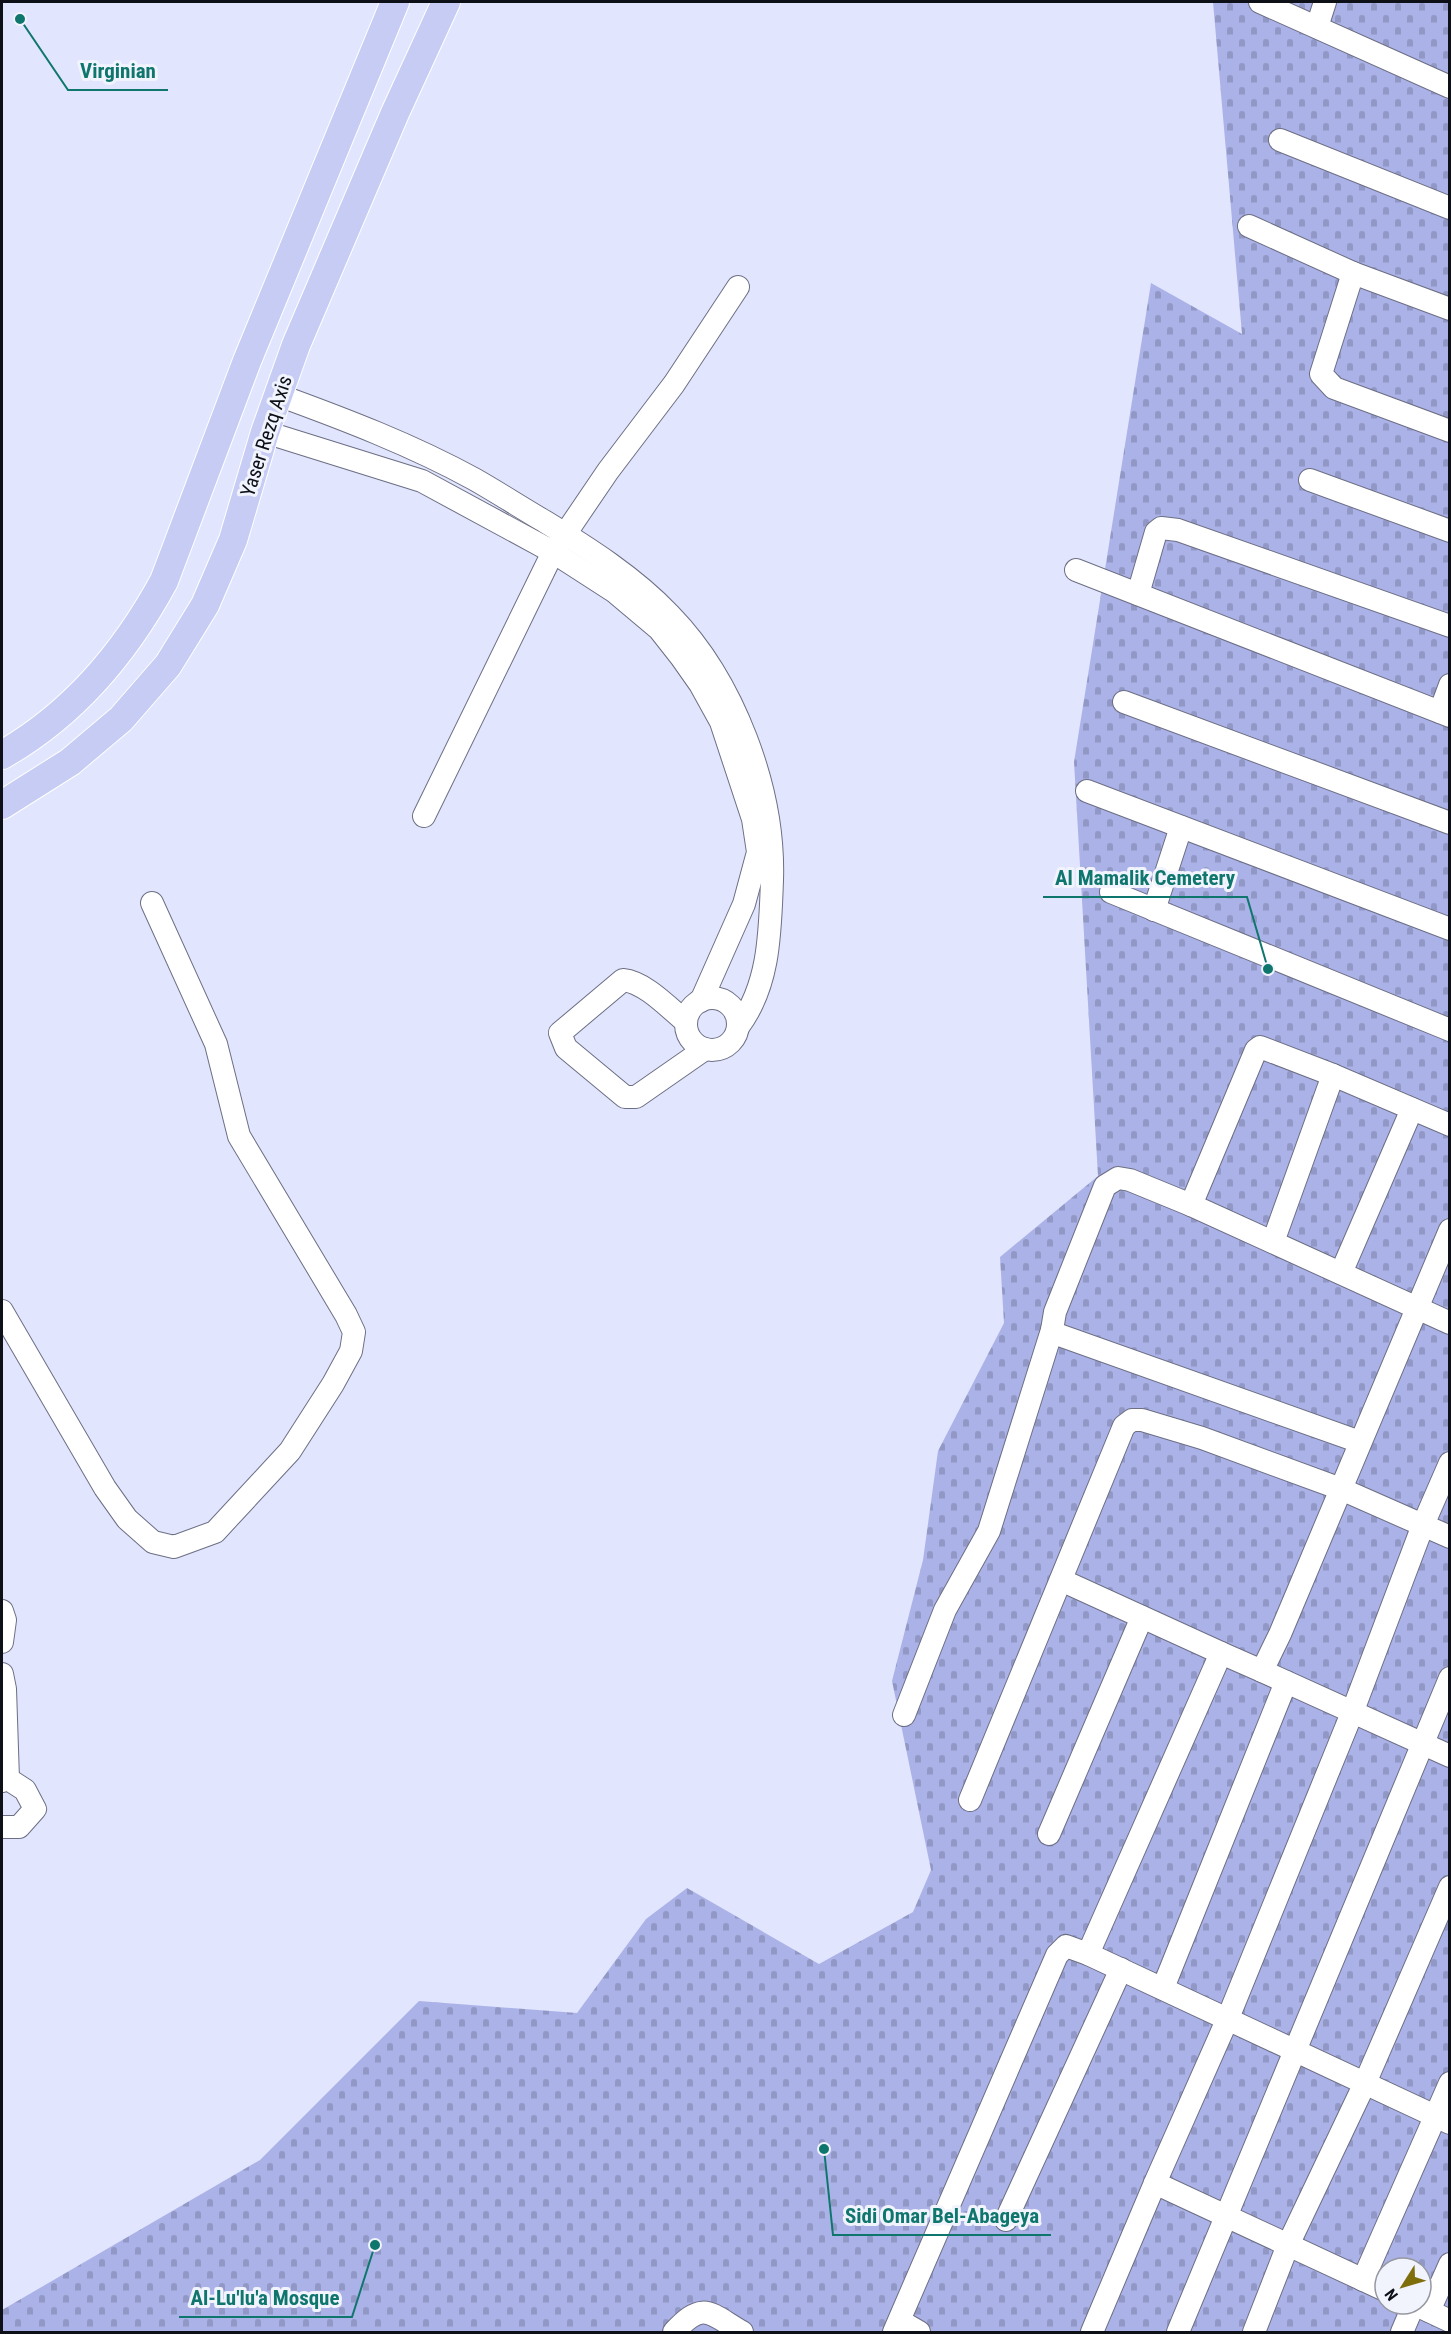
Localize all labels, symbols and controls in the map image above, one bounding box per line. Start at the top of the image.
callout: Virginian [68,51,168,90]
text: Virginian [80,59,156,83]
street label: Yaser Rezq Axis [235,372,297,500]
callout: Al Mamalik Cemetery [1043,858,1247,897]
text: Al Mamalik Cemetery [1055,866,1236,890]
callout: Sidi Omar Bel-Abageya [833,2196,1051,2235]
text: Sidi Omar Bel-Abageya [845,2204,1039,2228]
north arrow [1373,2256,1433,2316]
callout: Al-Lu'lu'a Mosque [179,2278,352,2317]
text: N [1381,2285,1402,2304]
text: Al-Lu'lu'a Mosque [191,2286,339,2310]

